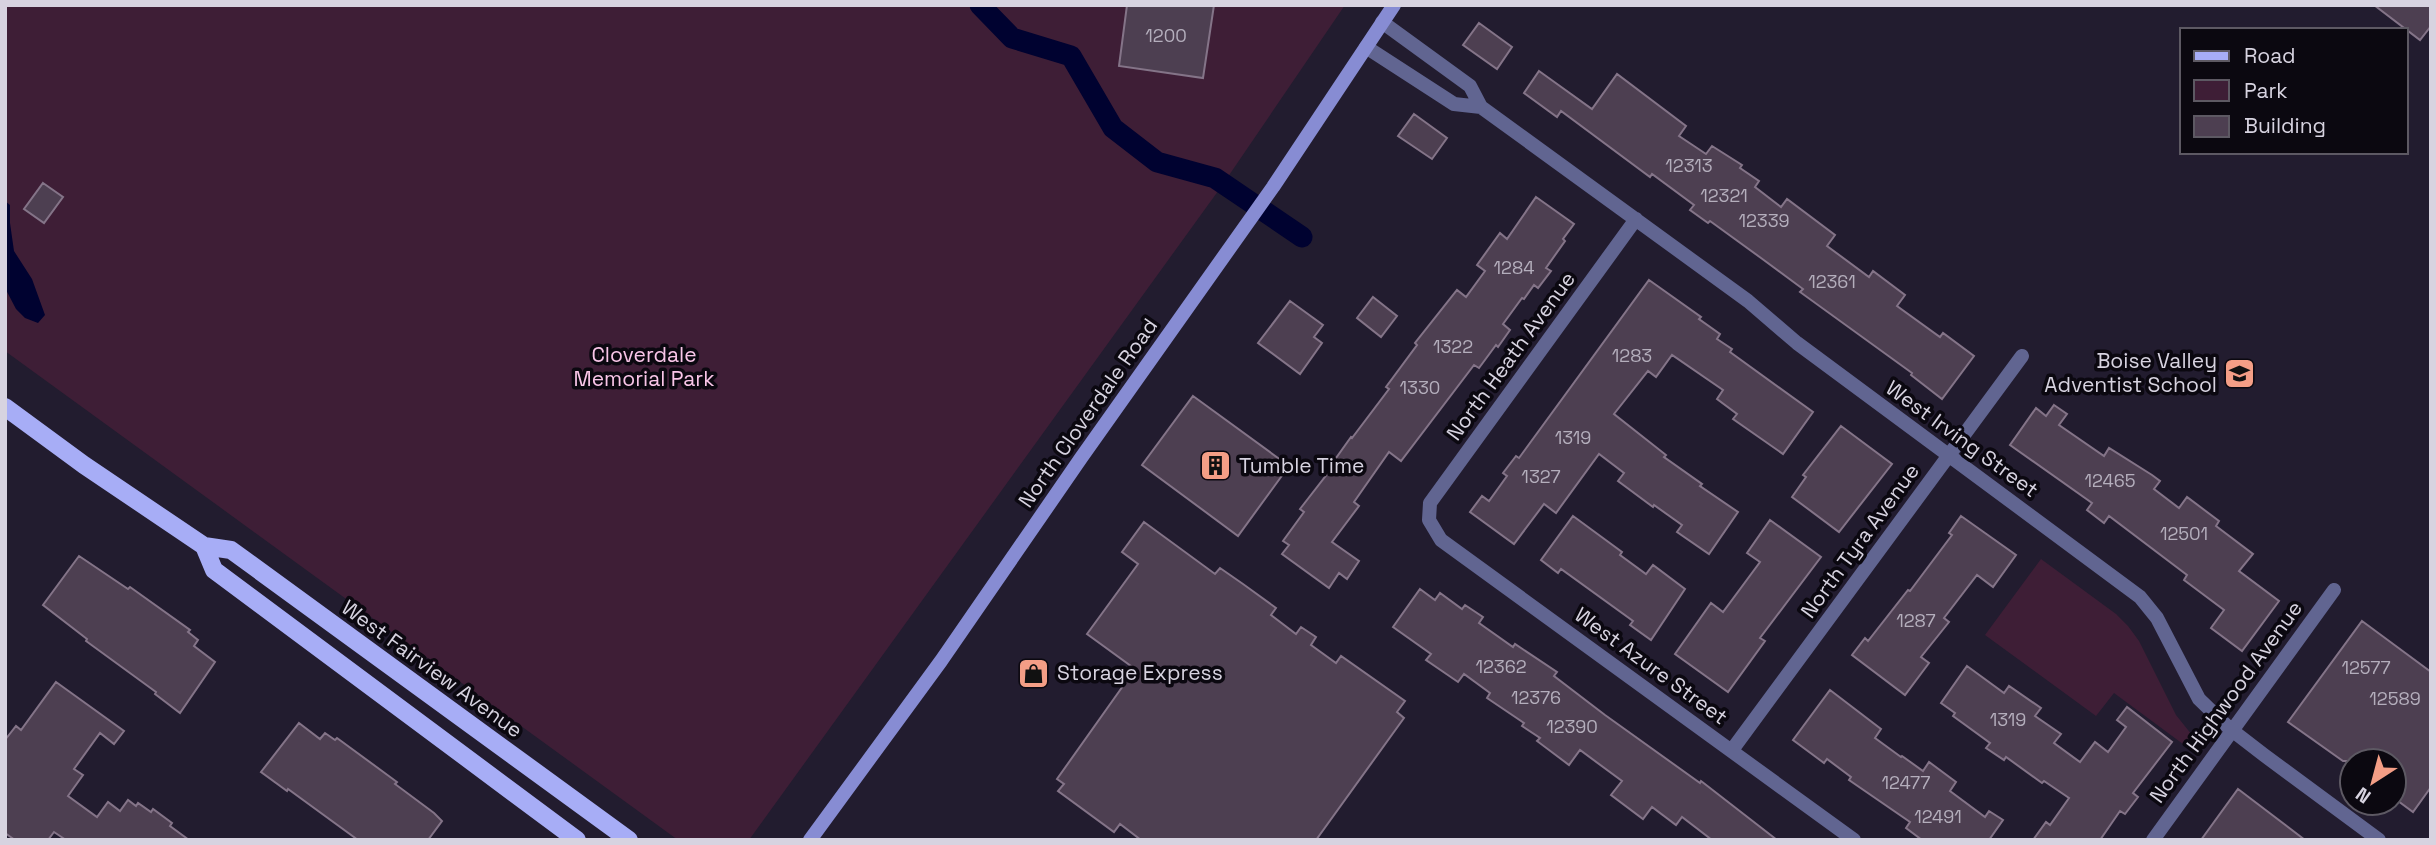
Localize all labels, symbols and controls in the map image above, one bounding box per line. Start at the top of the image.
house number: 1200 [1145,24,1187,47]
legend [2180,28,2408,154]
text: Road [2244,42,2296,69]
text: Park [2244,77,2288,104]
text: Building [2244,112,2326,139]
house number: 12313 [1665,154,1713,177]
house number: 12321 [1700,184,1748,207]
house number: 12339 [1738,209,1790,232]
house number: 1284 [1494,256,1534,279]
street label: North Heath Avenue [1440,266,1581,445]
house number: 12361 [1808,270,1856,293]
street label: North Cloverdale Road [1012,313,1163,513]
house number: 1322 [1433,335,1473,358]
park label: Cloverdale Memorial Park [574,341,715,392]
house number: 1283 [1612,344,1652,367]
place label: Boise Valley Adventist School [2044,347,2217,398]
school or university icon: Boise Valley Adventist School [2223,356,2257,390]
street label: West Irving Street [1881,374,2044,503]
house number: 1330 [1400,376,1440,399]
house number: 1319 [1555,426,1591,449]
building icon: Tumble Time [1199,449,1233,483]
place label: Tumble Time [1239,452,1364,479]
street label: North Tyra Avenue [1794,458,1925,623]
house number: 1327 [1521,465,1561,488]
house number: 12465 [2085,469,2135,492]
house number: 12501 [2160,522,2208,545]
street label: West Fairview Avenue [336,594,528,743]
street label: North Highwood Avenue [2143,595,2308,808]
street label: West Azure Street [1569,601,1733,730]
house number: 1287 [1896,609,1936,632]
house number: 12362 [1476,655,1526,678]
shop icon: Storage Express [1017,656,1051,690]
house number: 12577 [2341,656,2391,679]
place label: Storage Express [1057,659,1223,686]
house number: 12376 [1511,686,1561,709]
house number: 12589 [2369,687,2421,710]
house number: 1319 [1990,708,2026,731]
house number: 12390 [1546,715,1598,738]
north arrow [2338,747,2408,817]
house number: 12477 [1882,771,1930,794]
text: N [2351,781,2376,809]
house number: 12491 [1914,805,1962,828]

